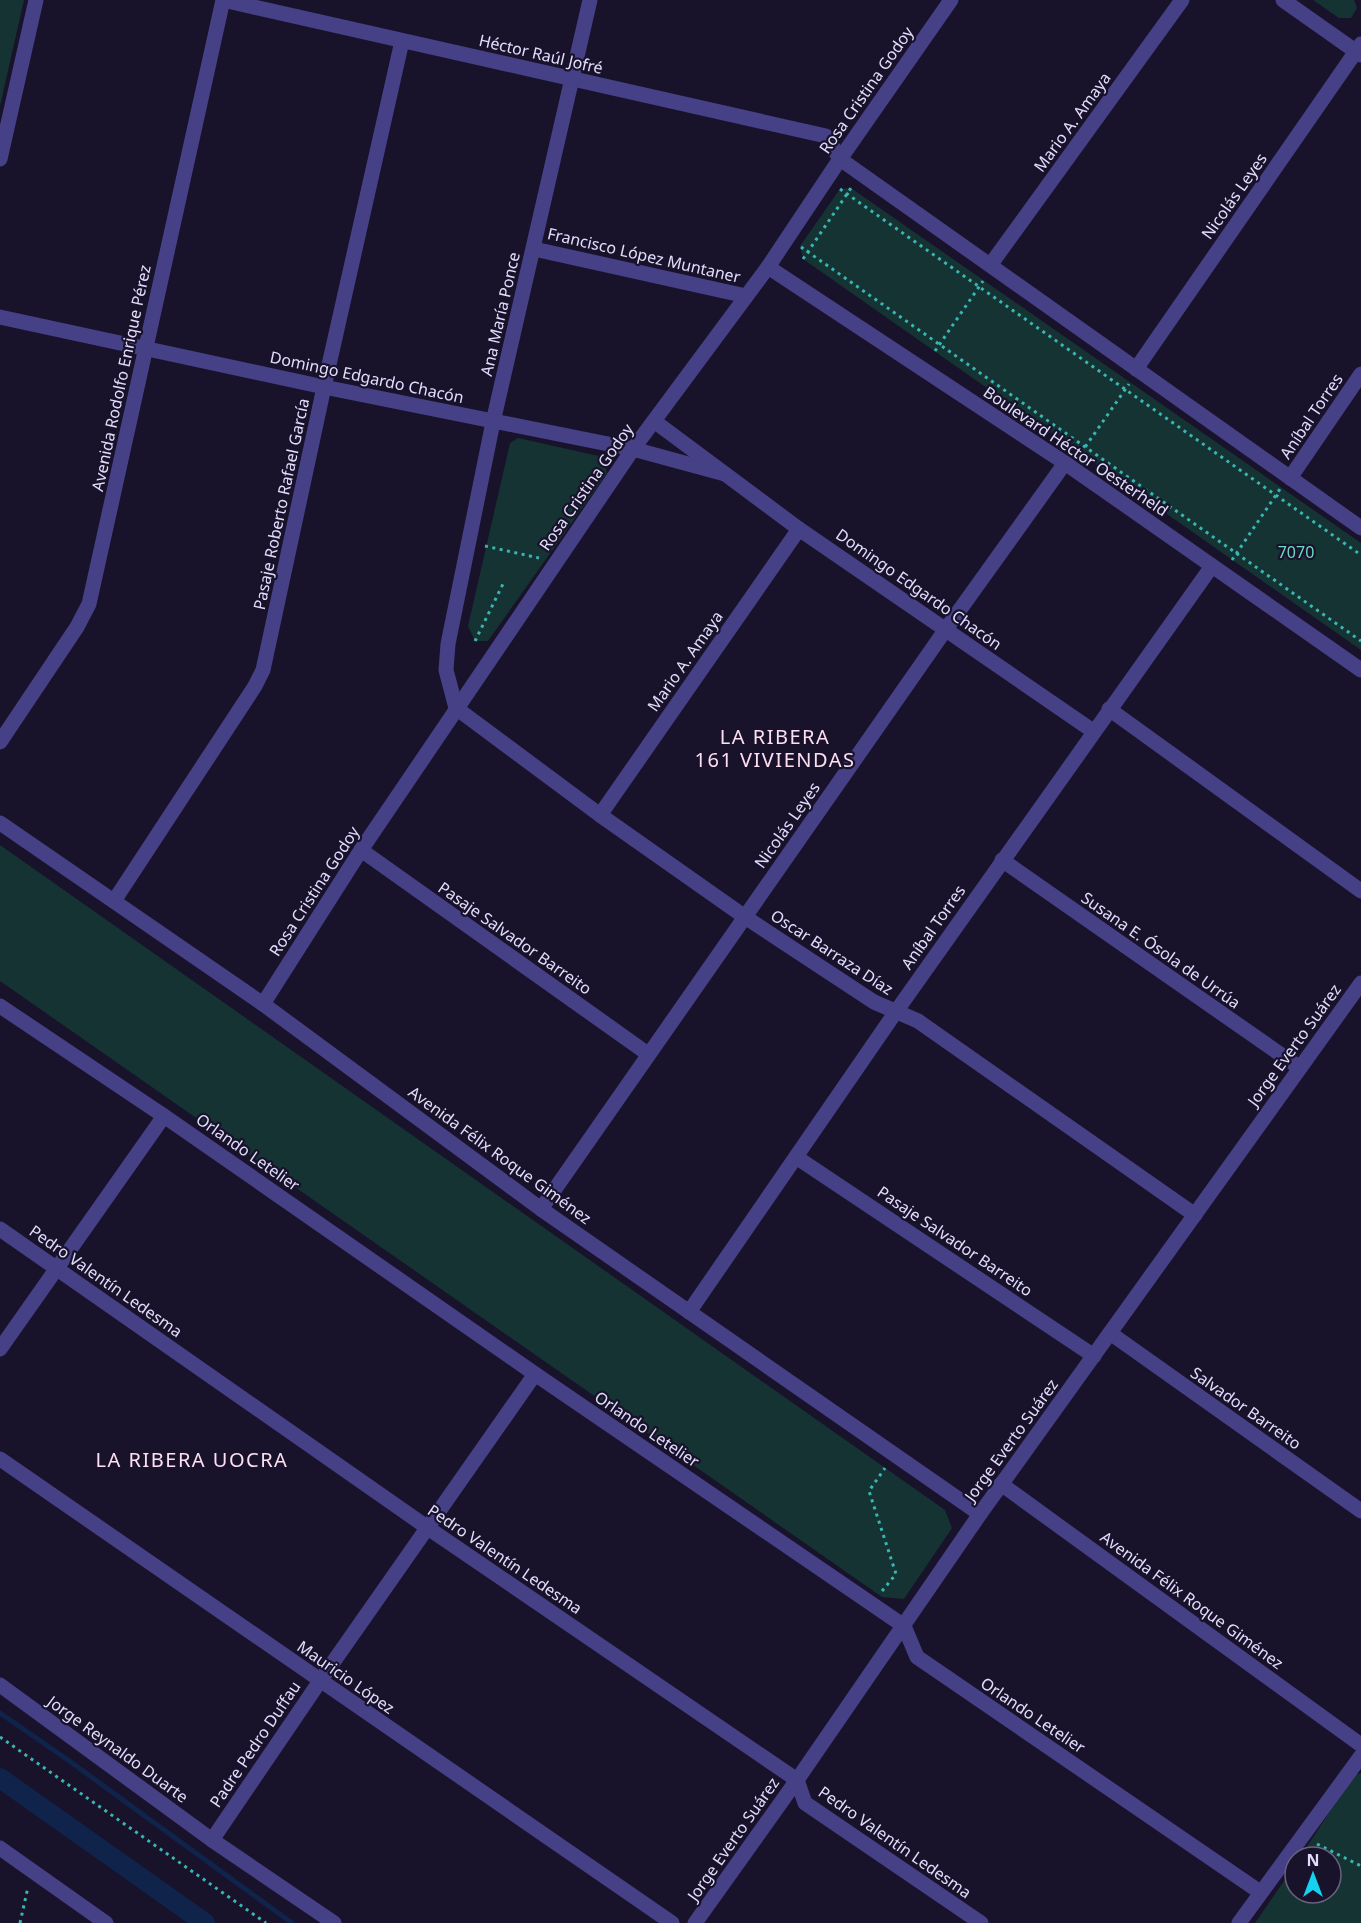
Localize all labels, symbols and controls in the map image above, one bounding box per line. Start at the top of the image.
street label: Rosa Cristina Godoy [814,21,919,158]
street label: Héctor Raúl Jofré [477,29,605,79]
street label: Mario A. Amaya [1028,68,1116,176]
street label: Nicolás Leyes [1196,149,1272,243]
street label: Francisco López Muntaner [545,222,743,288]
street label: Ana María Ponce [475,250,525,378]
street label: Avenida Rodolfo Enrique Pérez [86,263,156,493]
street label: Domingo Edgardo Chacón [268,346,466,408]
street label: Aníbal Torres [1274,369,1348,463]
street label: Boulevard Héctor Oesterheld [979,381,1173,521]
street label: Pasaje Roberto Rafael García [248,396,314,612]
street label: Rosa Cristina Godoy [534,418,639,555]
street label: Domingo Edgardo Chacón [832,523,1006,655]
park label: 7070 [1278,541,1314,563]
street label: Mario A. Amaya [642,606,728,716]
district label: LA RIBERA 161 VIVIENDAS [695,723,855,773]
street label: Nicolás Leyes [749,778,825,872]
street label: Rosa Cristina Godoy [264,821,365,960]
street label: Pasaje Salvador Barreito [434,877,596,999]
street label: Aníbal Torres [896,880,970,974]
street label: Susana E. Ósola de Urrúa [1077,887,1245,1013]
street label: Oscar Barraza Díaz [767,904,897,1000]
street label: Jorge Everto Suárez [1241,979,1346,1112]
street label: Avenida Félix Roque Giménez [404,1081,596,1229]
street label: Orlando Letelier [192,1108,305,1196]
street label: Pasaje Salvador Barreito [873,1181,1037,1301]
street label: Pedro Valentín Ledesma [25,1220,187,1342]
street label: Salvador Barreito [1186,1362,1306,1454]
street label: Jorge Everto Suárez [958,1374,1063,1507]
street label: Orlando Letelier [590,1386,704,1472]
district label: LA RIBERA UOCRA [96,1446,288,1473]
street label: Pedro Valentín Ledesma [423,1499,587,1619]
street label: Avenida Félix Roque Giménez [1096,1526,1288,1674]
street label: Mauricio López [293,1635,399,1719]
street label: Orlando Letelier [976,1672,1090,1758]
street label: Padre Pedro Duffau [204,1676,306,1812]
street label: Jorge Reynaldo Duarte [42,1689,193,1808]
street label: Jorge Everto Suárez [681,1773,784,1907]
street label: Pedro Valentín Ledesma [814,1781,976,1903]
north arrow [1283,1845,1343,1905]
text: N [1306,1849,1320,1871]

